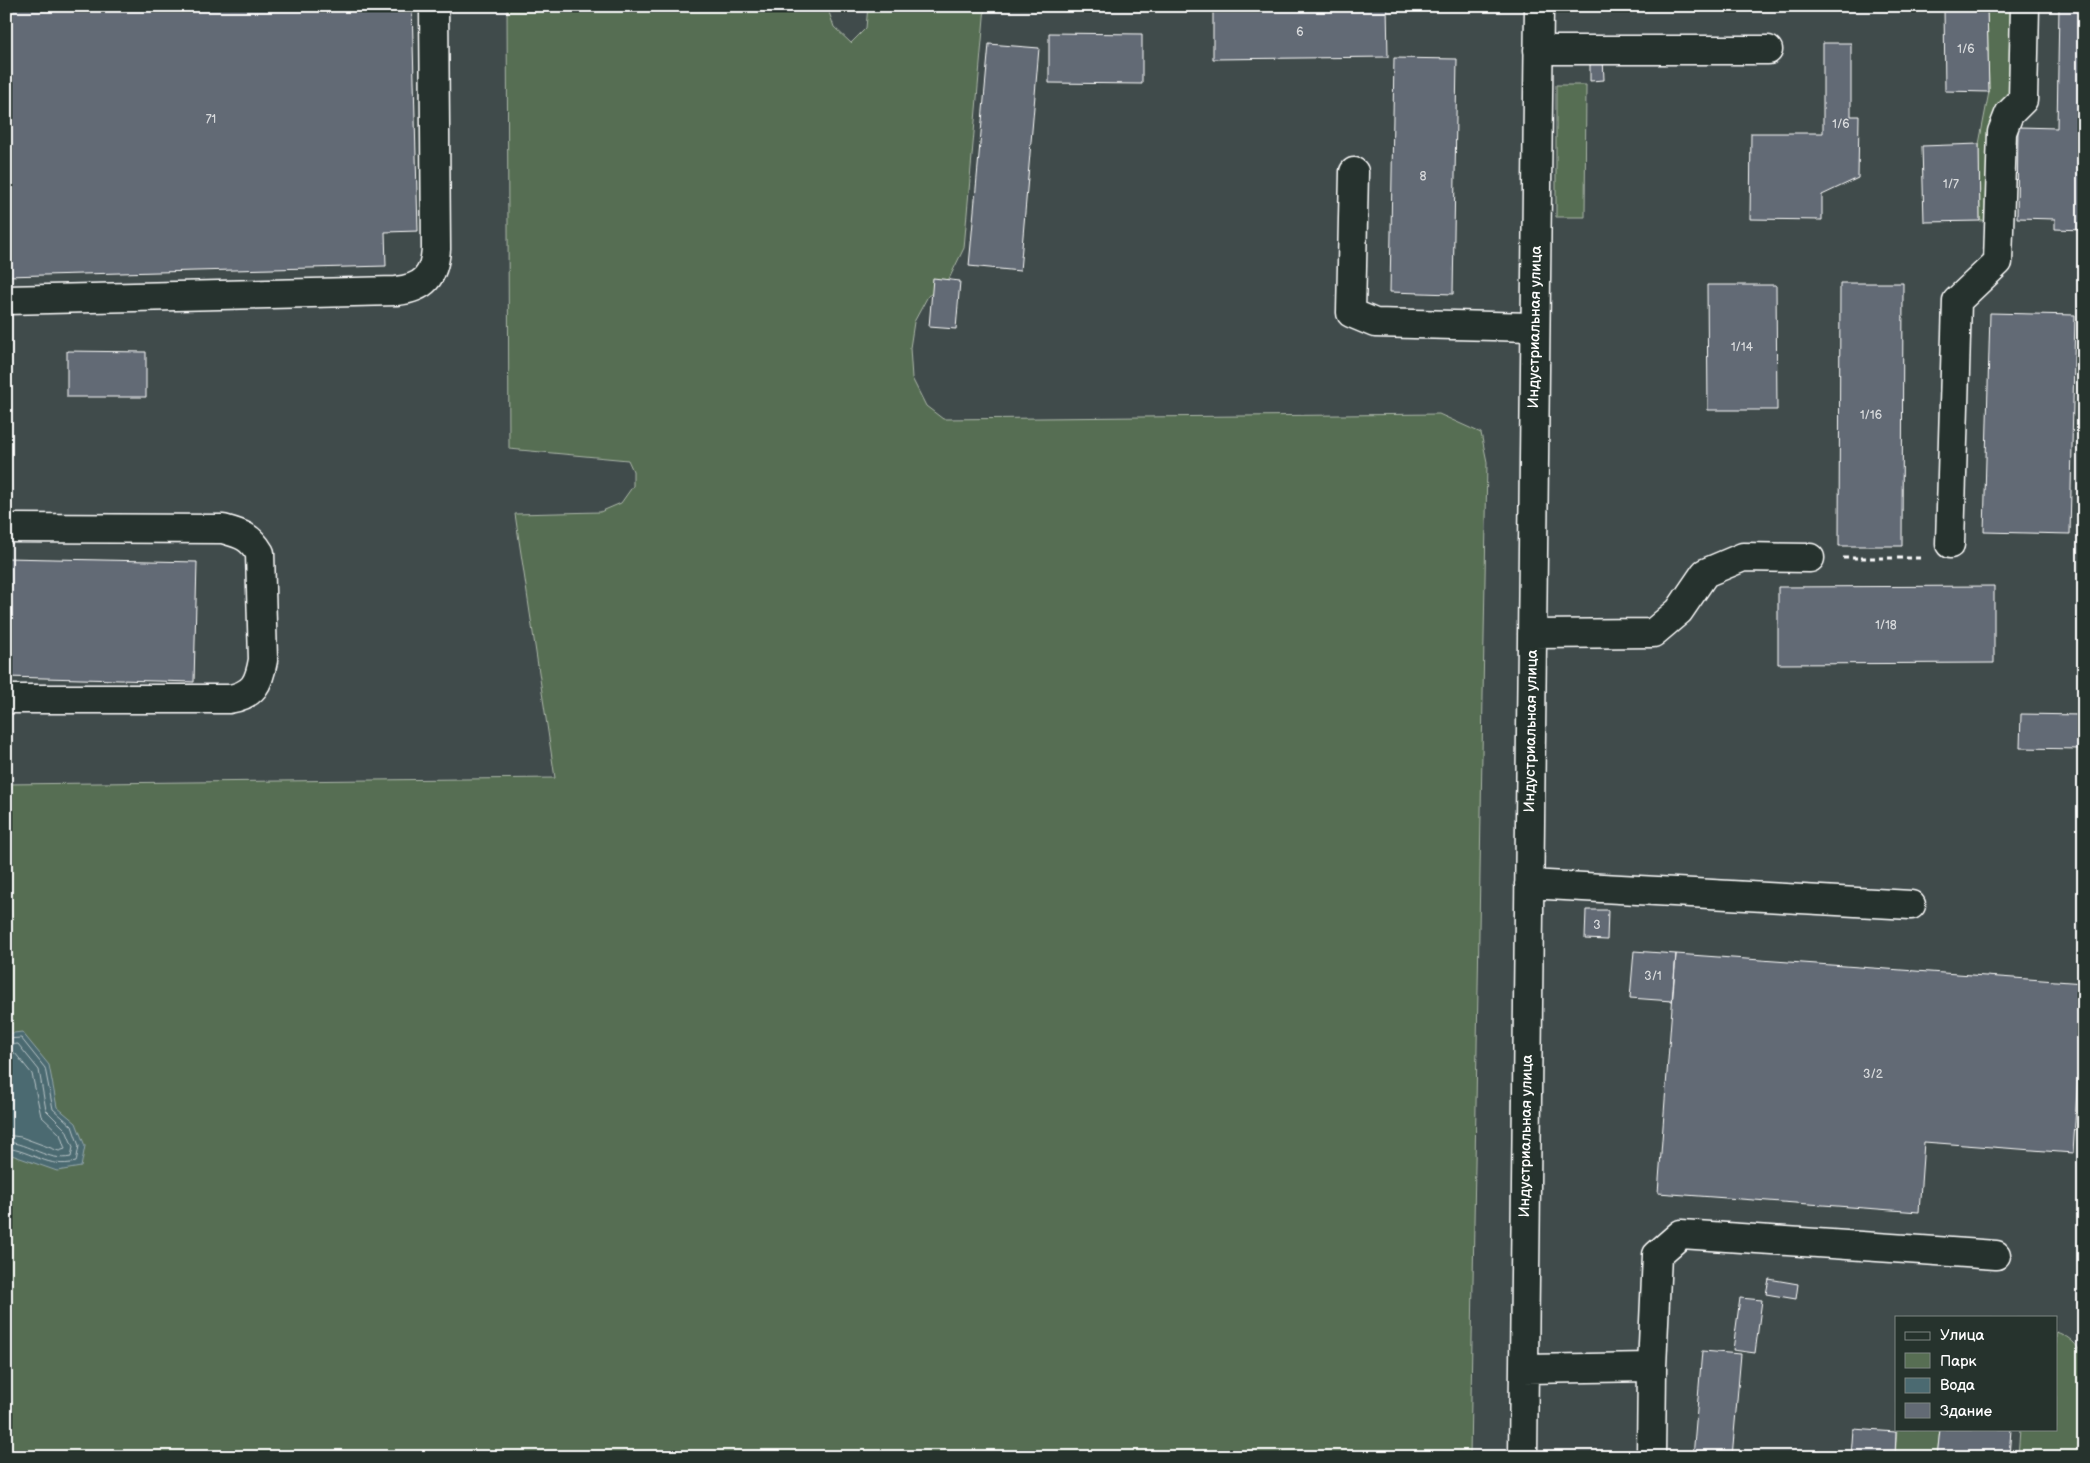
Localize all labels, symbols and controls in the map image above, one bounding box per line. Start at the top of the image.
house number: 6 [1296,25,1304,40]
house number: 1/6 [1957,42,1975,57]
house number: 71 [206,112,216,127]
house number: 1/6 [1832,117,1850,132]
house number: 8 [1420,169,1427,184]
house number: 1/7 [1943,177,1959,192]
street label: Индустриальная улица [1524,245,1546,409]
house number: 1/14 [1731,340,1754,355]
house number: 1/16 [1860,408,1882,423]
house number: 1/18 [1875,618,1897,633]
street label: Индустриальная улица [1520,649,1542,813]
house number: 3 [1593,918,1601,933]
house number: 3/1 [1644,969,1662,984]
street label: Индустриальная улица [1515,1054,1537,1218]
house number: 3/2 [1863,1067,1883,1082]
legend [1895,1316,2058,1430]
text: Улица [1940,1326,1985,1345]
text: Парк [1940,1352,1977,1371]
text: Вода [1940,1376,1975,1395]
text: Здание [1940,1402,1992,1421]

